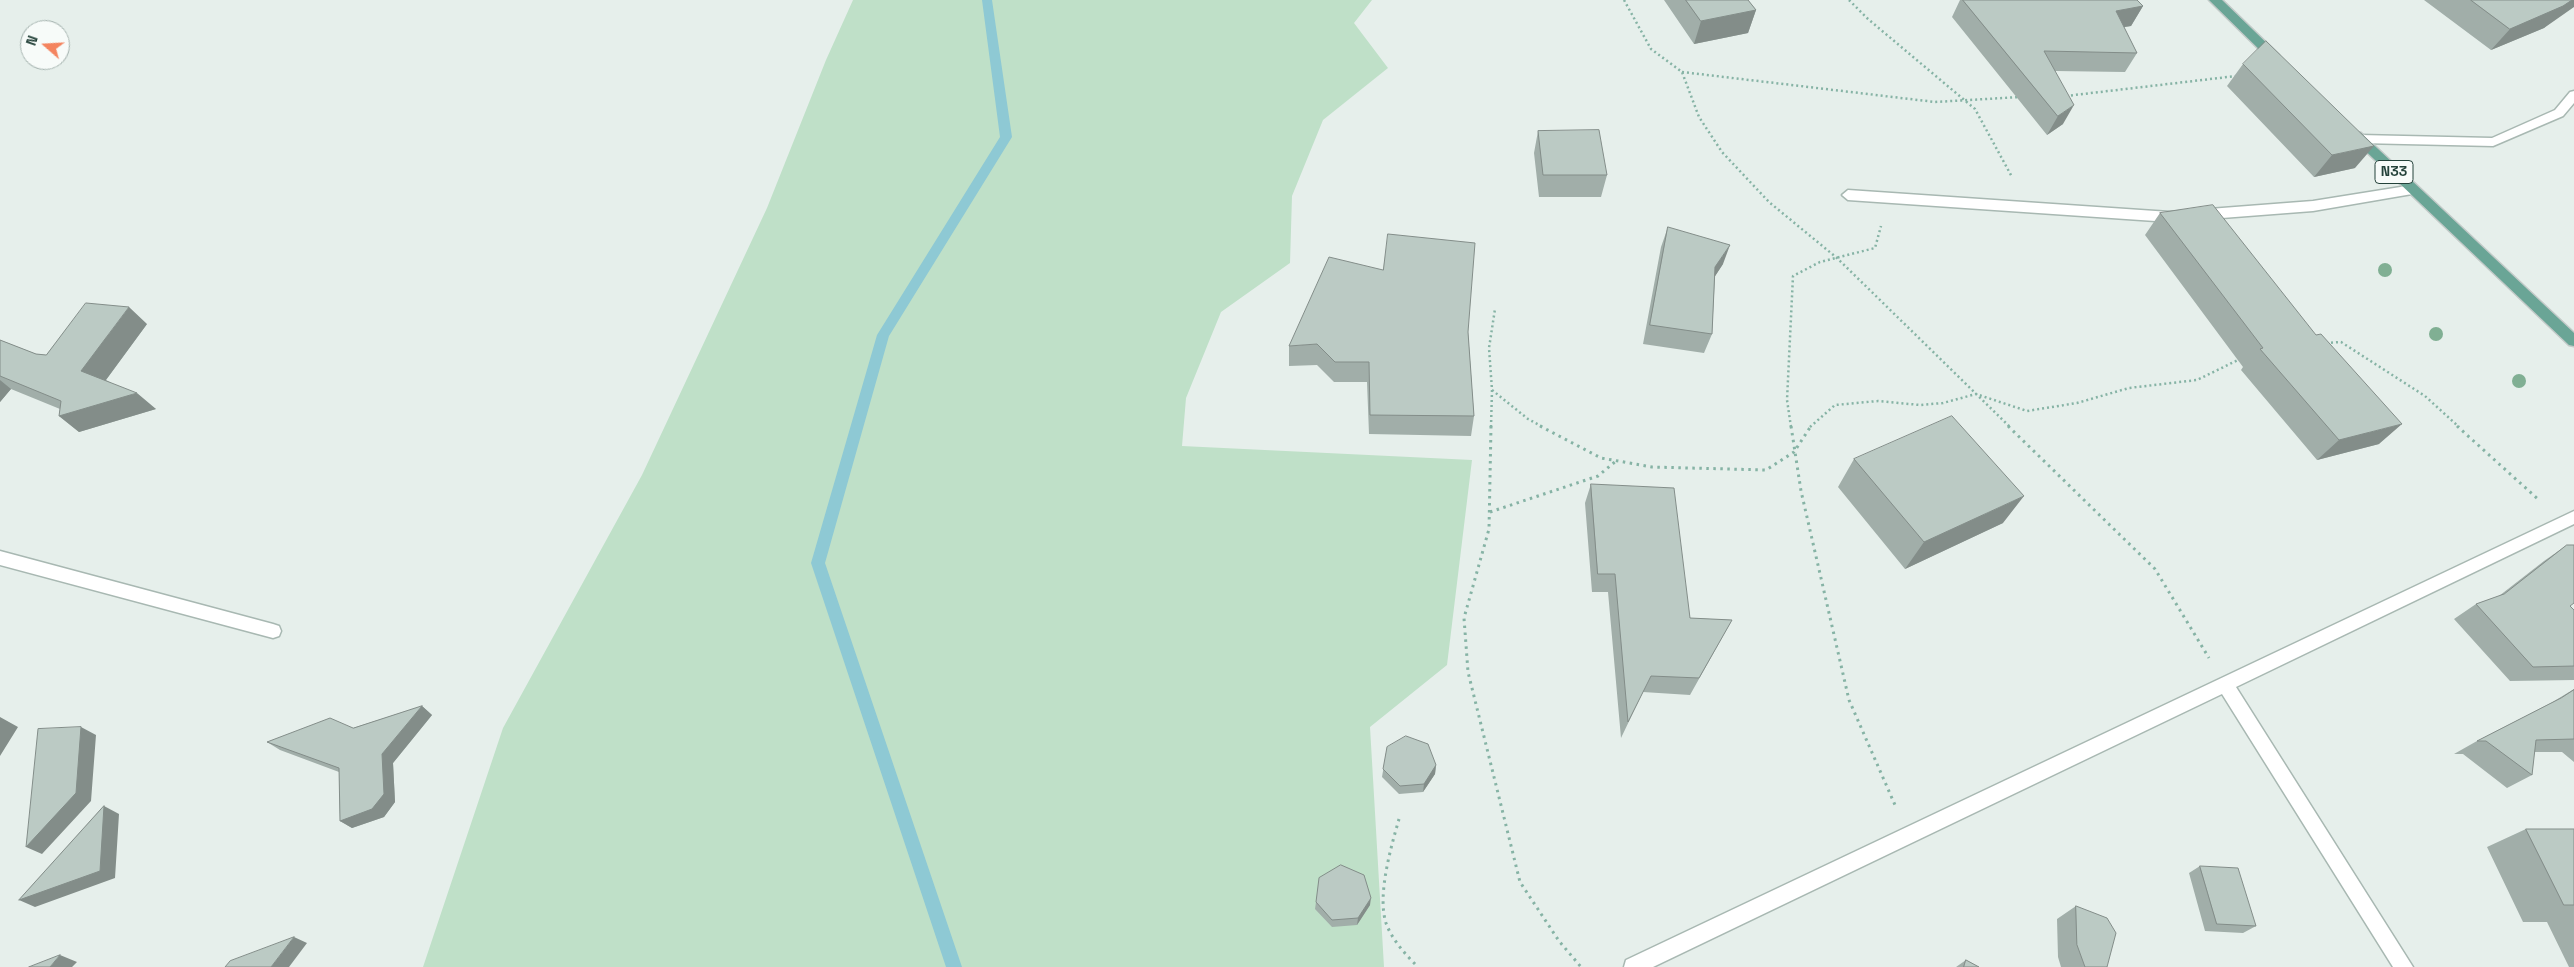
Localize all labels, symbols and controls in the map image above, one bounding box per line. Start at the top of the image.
north arrow [20,20,70,70]
text: N [22,33,42,48]
road number: N33 [2375,160,2413,183]

